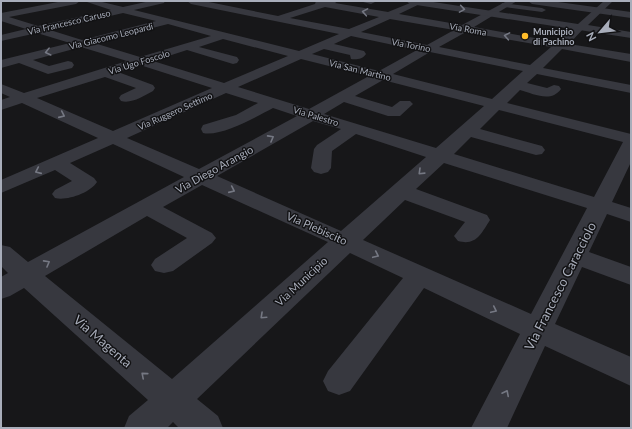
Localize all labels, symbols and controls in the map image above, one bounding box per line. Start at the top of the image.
one-way arrow [459,4,465,13]
street label: Via Francesco Caruso [26,7,112,37]
one-way arrow [362,8,368,16]
north arrow [580,12,620,52]
street label: Via Giacomo Leopardi [68,20,154,52]
street label: Via Roma [449,20,487,38]
place label: Municipio di Pachino [533,26,575,47]
text: N [583,30,598,44]
marker: Municipio di Pachino [520,31,530,41]
one-way arrow [504,32,510,41]
street label: Via Torino [390,36,432,54]
one-way arrow [45,47,52,56]
street label: Via Ugo Foscolo [107,47,171,77]
street label: Via San Martino [328,57,392,83]
street label: Via Ruggero Settimo [136,90,214,132]
street label: Via Palestro [292,104,340,128]
one-way arrow [58,110,66,118]
one-way arrow [267,135,274,142]
street label: Via Diego Arangio [173,142,255,196]
one-way arrow [34,167,41,175]
one-way arrow [418,167,426,175]
one-way arrow [228,185,236,193]
street label: Via Plebiscito [285,209,349,247]
street label: Via Francesco Caracciolo [521,219,599,353]
one-way arrow [372,250,380,258]
street label: Via Municipio [272,254,330,308]
one-way arrow [43,260,50,267]
one-way arrow [490,305,498,313]
street label: Via Magenta [71,311,135,371]
one-way arrow [260,312,268,319]
one-way arrow [141,373,148,380]
one-way arrow [502,390,509,397]

